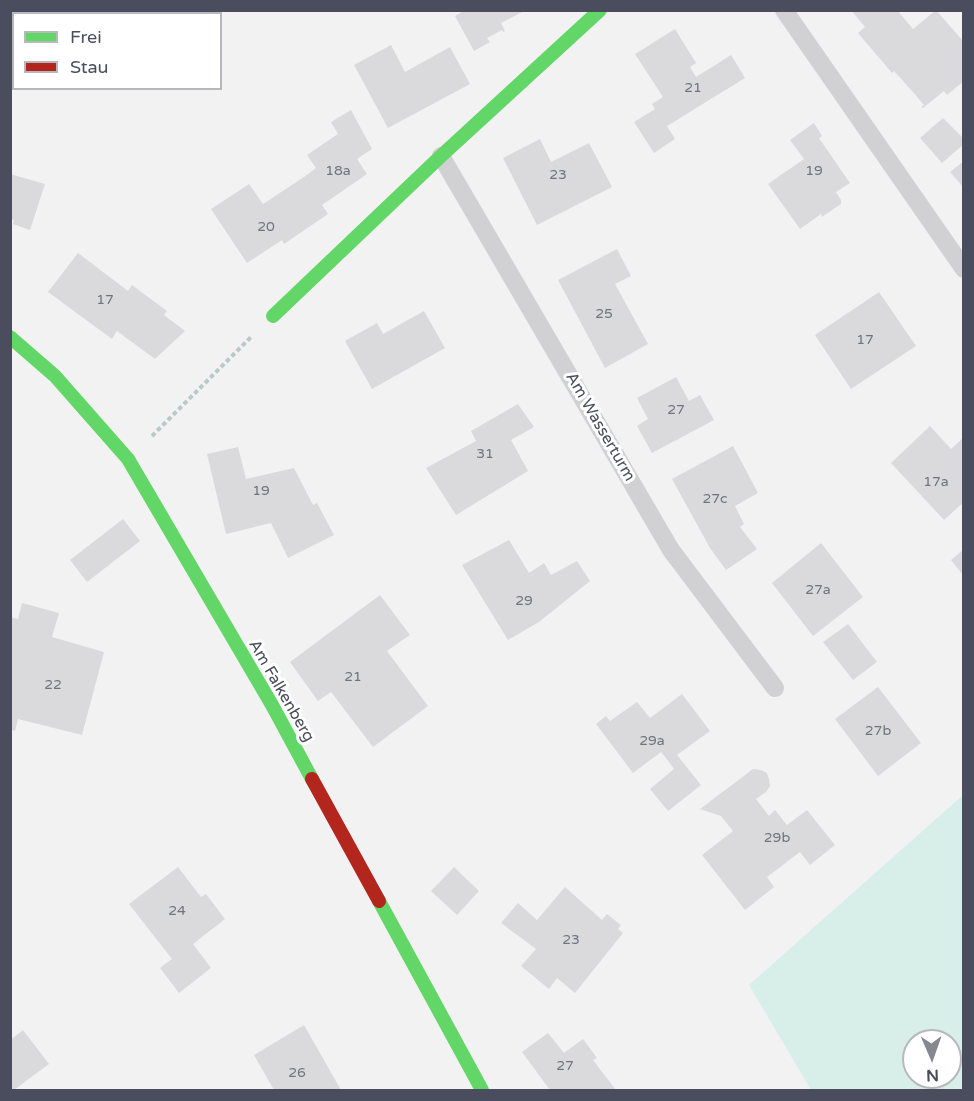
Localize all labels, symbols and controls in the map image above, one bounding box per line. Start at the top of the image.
legend [12,12,222,90]
text: Frei [70,26,102,48]
text: Stau [70,56,109,78]
house number: 21 [684,80,702,96]
house number: 18a [325,163,351,179]
house number: 19 [805,163,823,179]
house number: 23 [549,167,567,183]
house number: 20 [257,219,275,235]
house number: 17 [96,292,114,308]
house number: 25 [595,306,613,322]
house number: 17 [856,332,874,348]
street label: Am Wasserturm [561,369,639,485]
house number: 27 [667,402,685,418]
house number: 31 [476,446,494,462]
house number: 17a [923,474,949,490]
house number: 19 [252,483,270,499]
house number: 27c [702,491,728,507]
house number: 27a [805,582,831,598]
house number: 29 [515,593,533,609]
street label: Am Falkenberg [244,637,318,745]
house number: 21 [344,669,362,685]
house number: 22 [44,677,62,693]
house number: 27b [865,723,891,739]
house number: 29a [639,733,665,749]
house number: 29b [764,830,790,846]
house number: 24 [168,903,186,919]
house number: 23 [562,932,580,948]
north arrow [902,1029,962,1089]
house number: 27 [556,1058,574,1074]
house number: 26 [288,1065,306,1081]
text: N [926,1065,939,1085]

